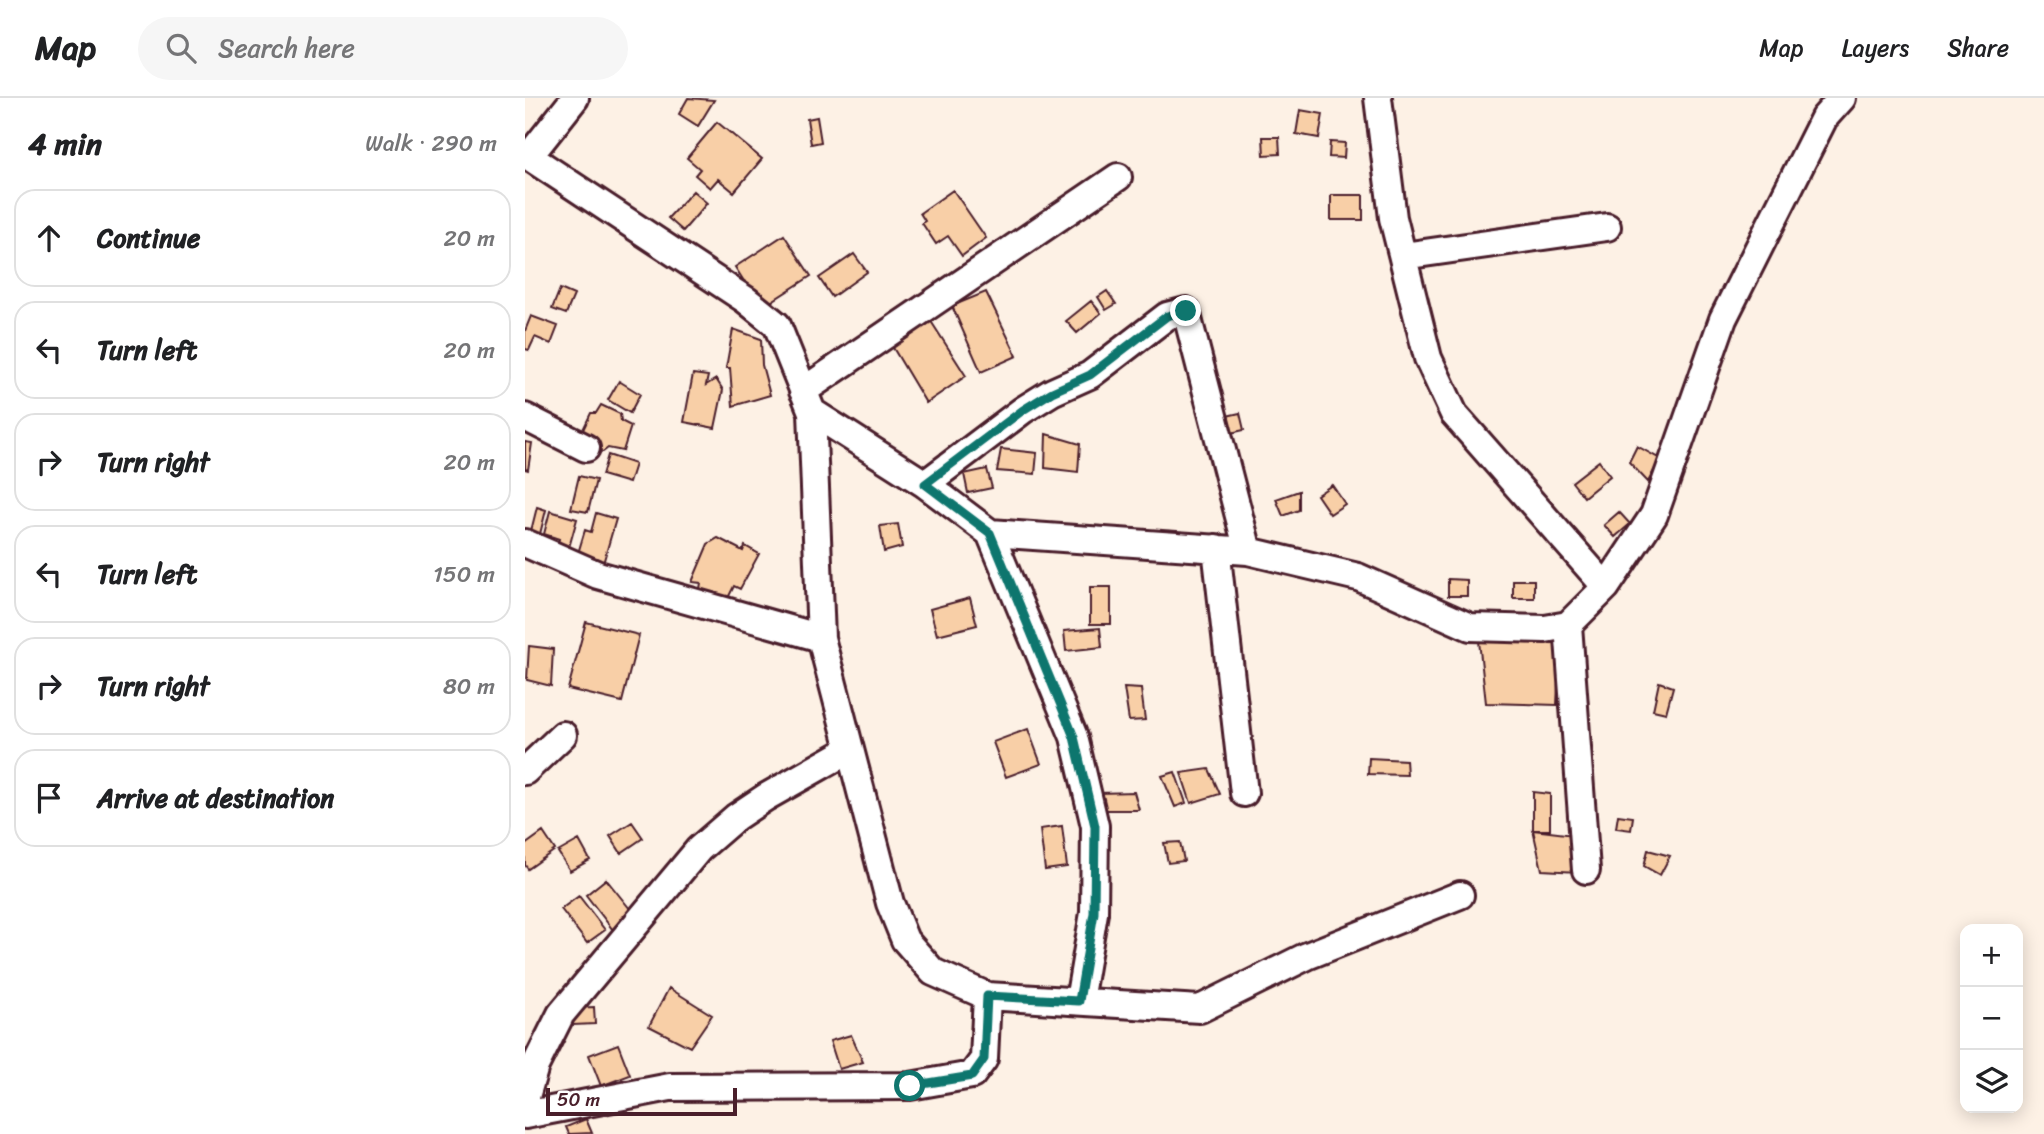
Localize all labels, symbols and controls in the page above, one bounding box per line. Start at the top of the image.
search box [138,17,628,80]
text: Map [35,19,96,77]
text: Search here [218,25,355,71]
text: Map [1759,27,1804,69]
text: Layers [1842,27,1909,69]
text: Share [1947,27,2009,69]
icon: search [162,29,200,67]
text: 4 min [28,117,102,171]
text: Walk · 290 m [365,123,497,164]
text: Continue [97,215,200,261]
text: 20 m [444,218,495,259]
icon: ahead [30,219,68,257]
route end [1170,295,1201,326]
text: Turn left [97,327,197,373]
text: 20 m [444,330,495,371]
icon: left [30,331,68,369]
text: Turn right [97,439,210,485]
text: 20 m [444,442,495,483]
icon: right [30,443,68,481]
text: Turn left [97,551,197,597]
text: 150 m [433,554,495,595]
icon: left [30,555,68,593]
text: Turn right [97,663,210,709]
text: 80 m [443,666,495,707]
icon: right [30,667,68,705]
text: Arrive at destination [97,775,334,821]
icon: arrive [30,779,68,817]
map controls [1960,924,2023,1113]
button: + [1960,924,2023,987]
button: − [1960,987,2023,1050]
button: layers [1960,1050,2023,1113]
route start [894,1070,925,1101]
text: 50 m [557,1083,600,1116]
scale bar [546,1085,737,1117]

